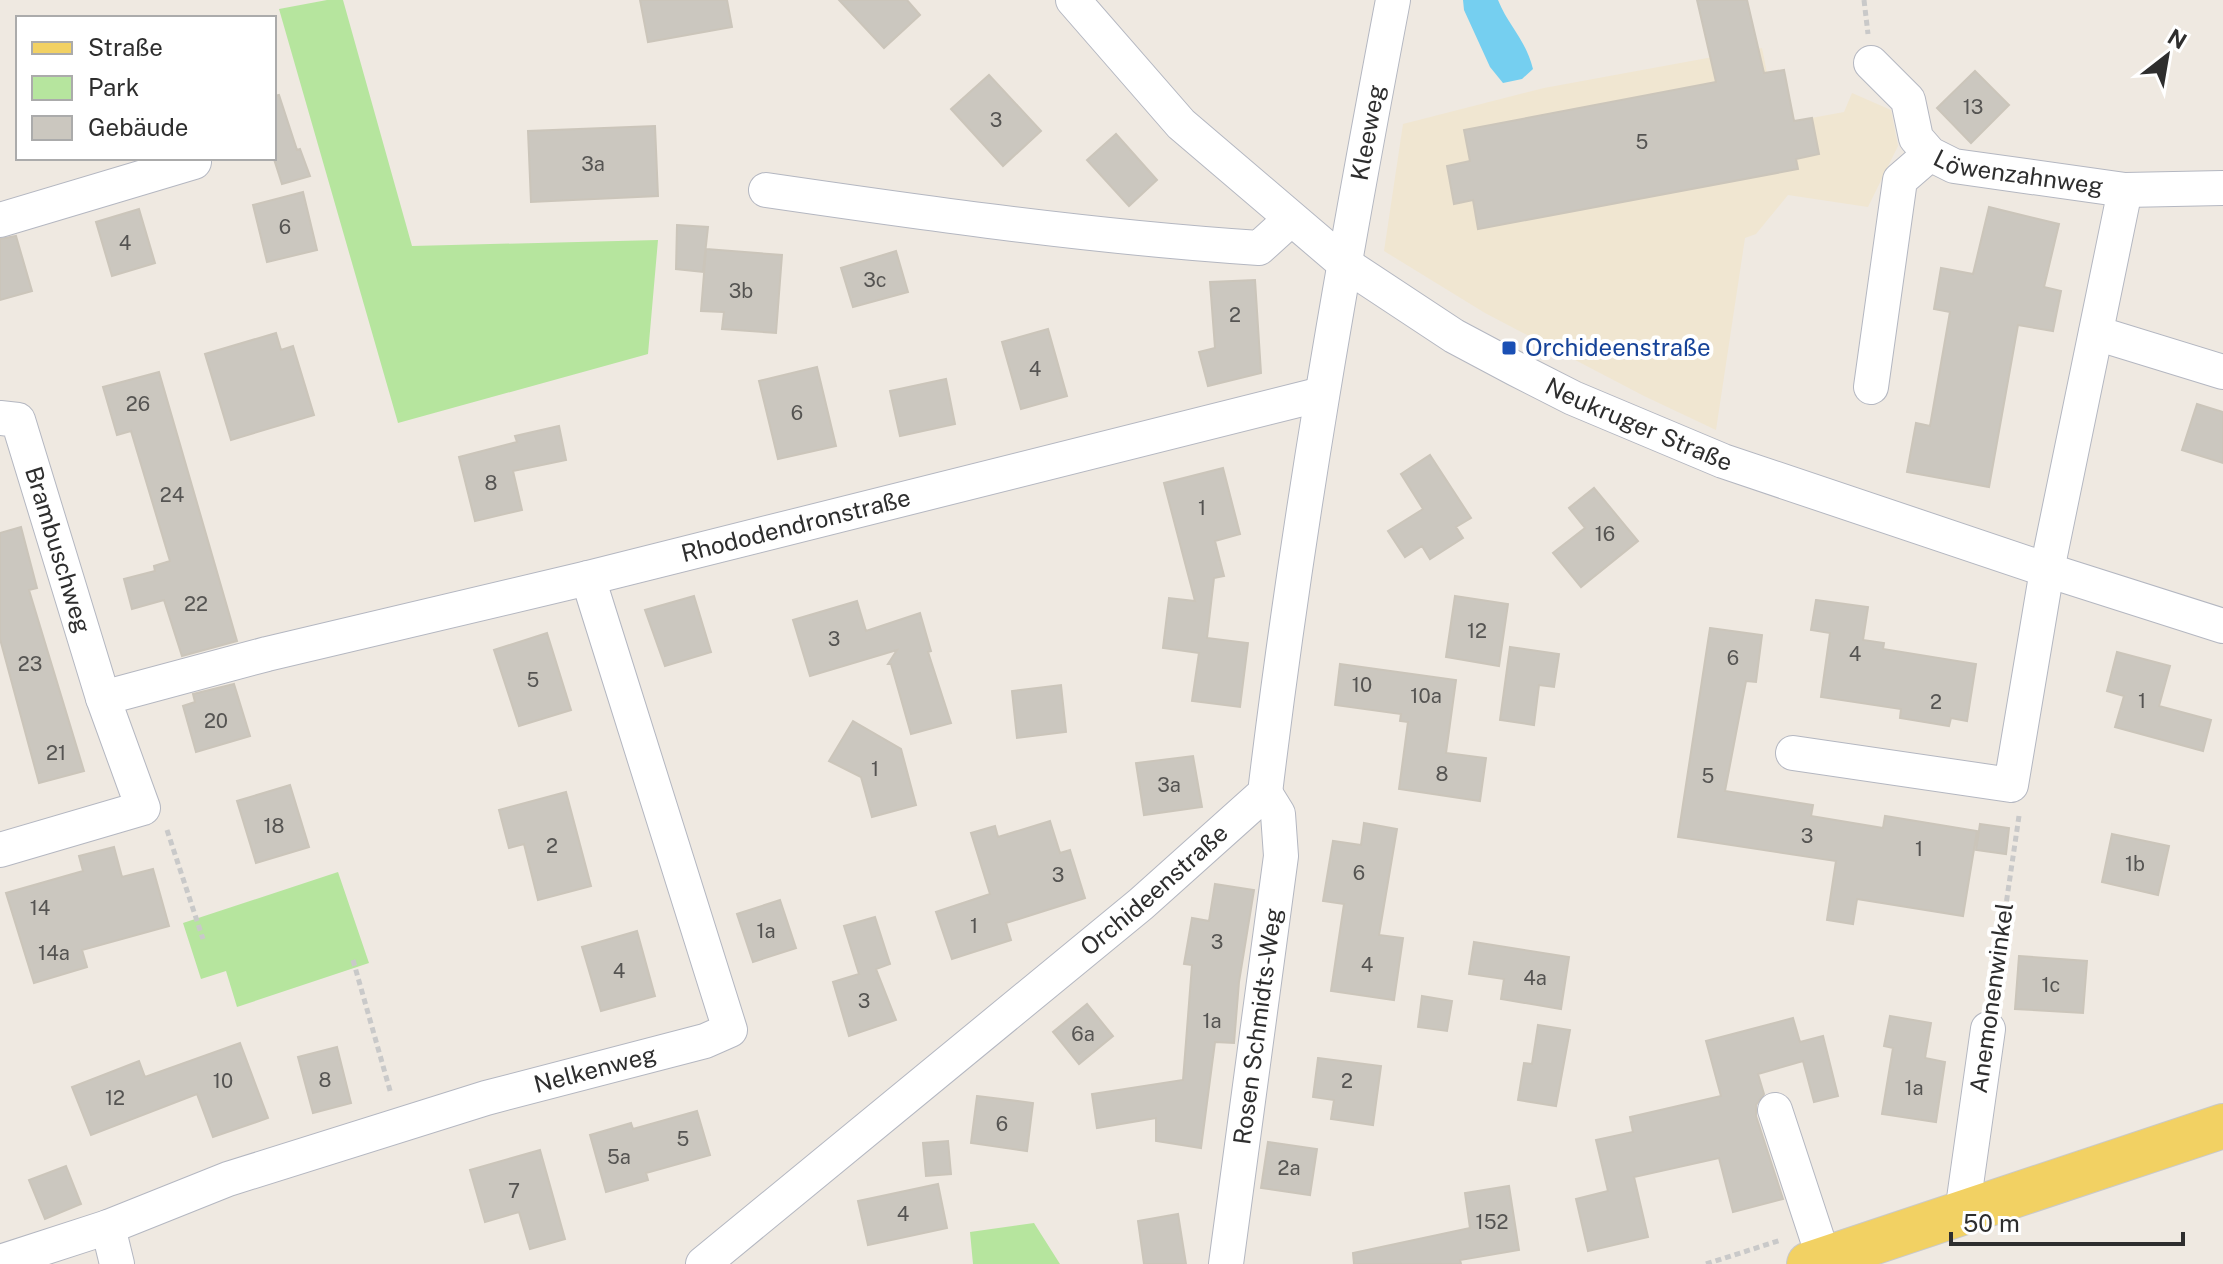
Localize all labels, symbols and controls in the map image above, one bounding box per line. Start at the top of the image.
legend [16,16,276,160]
north arrow [2127,16,2207,96]
text: N [2163,23,2191,54]
text: Straße [88,33,163,61]
text: Park [88,73,139,101]
street label: Kleeweg [1345,82,1390,183]
house number: 13 [1963,95,1983,119]
house number: 3 [990,108,1002,132]
text: Gebäude [88,113,188,141]
house number: 5 [1636,130,1648,154]
street label: Löwenzahnweg [1929,143,2105,200]
house number: 3a [581,152,605,176]
house number: 6 [279,215,291,239]
house number: 4 [119,231,131,255]
house number: 3c [863,268,887,292]
house number: 3b [729,279,753,303]
house number: 2 [1229,303,1241,327]
place label: Orchideenstraße [1525,333,1711,361]
marker: Orchideenstraße [1500,339,1518,357]
house number: 4 [1029,357,1041,381]
street label: Neukruger Straße [1541,371,1736,476]
house number: 26 [126,392,150,416]
house number: 6 [791,401,803,425]
street label: Brambuschweg [20,463,97,636]
house number: 8 [485,471,497,495]
house number: 24 [160,483,184,507]
street label: Rhododendronstraße [678,483,913,567]
house number: 1 [1198,496,1206,520]
house number: 16 [1595,522,1615,546]
house number: 22 [184,592,208,616]
house number: 12 [1467,619,1487,643]
house number: 3 [828,627,840,651]
house number: 4 [1849,642,1861,666]
house number: 6 [1727,646,1739,670]
house number: 23 [18,652,42,676]
house number: 5 [527,668,539,692]
house number: 10 [1352,673,1372,697]
house number: 10a [1410,684,1442,708]
house number: 1 [2138,689,2146,713]
house number: 2 [1930,690,1942,714]
house number: 20 [204,709,228,733]
house number: 21 [46,741,66,765]
house number: 1 [871,757,879,781]
house number: 8 [1436,762,1448,786]
house number: 5 [1702,764,1714,788]
house number: 3a [1157,773,1181,797]
house number: 18 [263,814,285,838]
street label: Orchideenstraße [1074,818,1233,961]
house number: 3 [1801,824,1813,848]
house number: 2 [546,834,558,858]
house number: 1 [1915,837,1923,861]
house number: 1b [2125,852,2145,876]
house number: 6 [1353,861,1365,885]
house number: 3 [1052,863,1064,887]
house number: 14 [30,896,50,920]
street label: Anemonenwinkel [1964,901,2018,1095]
street label: Rosen Schmidts-Weg [1227,906,1287,1146]
house number: 1 [970,914,978,938]
house number: 1a [756,919,776,943]
house number: 3 [1211,930,1223,954]
house number: 14a [38,941,70,965]
house number: 4 [1361,953,1373,977]
house number: 4 [613,959,625,983]
house number: 4a [1523,966,1547,990]
house number: 1c [2041,973,2061,997]
house number: 3 [858,989,870,1013]
house number: 1a [1202,1009,1222,1033]
house number: 6a [1071,1022,1095,1046]
street label: Nelkenweg [531,1039,659,1098]
house number: 8 [319,1068,331,1092]
house number: 10 [213,1069,233,1093]
house number: 2 [1341,1069,1353,1093]
house number: 1a [1904,1076,1924,1100]
house number: 12 [105,1086,125,1110]
house number: 6 [996,1112,1008,1136]
house number: 5 [677,1127,689,1151]
house number: 5a [607,1145,631,1169]
house number: 2a [1278,1156,1300,1180]
house number: 7 [508,1179,520,1203]
scale bar [1951,1196,2183,1246]
house number: 4 [897,1202,909,1226]
text: 50 m [1963,1209,2020,1237]
house number: 152 [1476,1210,1508,1234]

